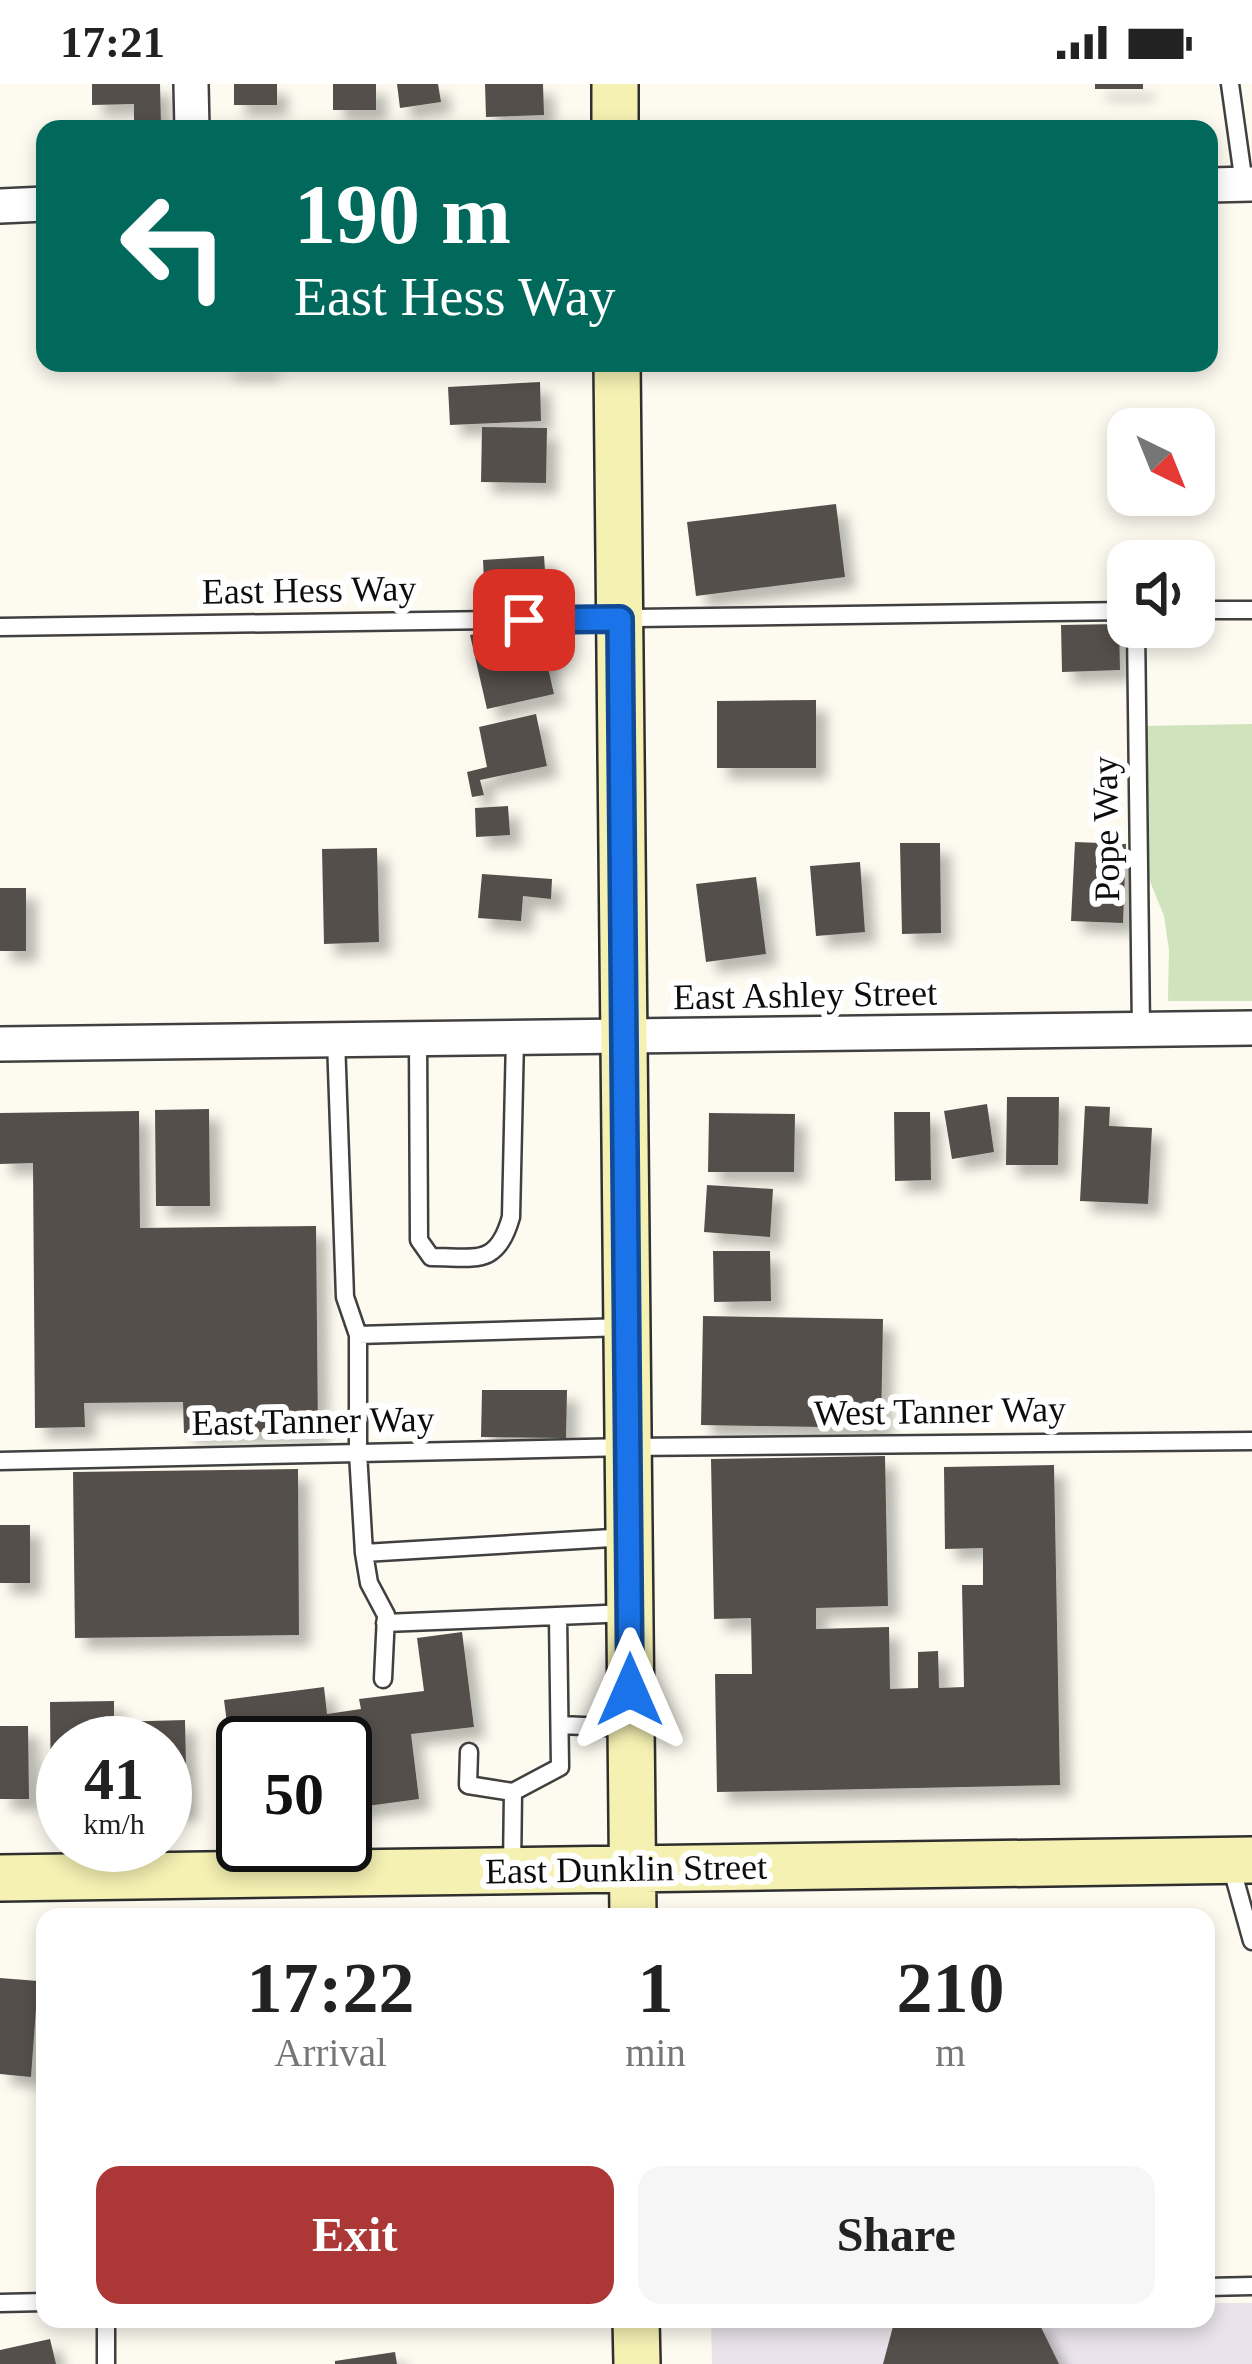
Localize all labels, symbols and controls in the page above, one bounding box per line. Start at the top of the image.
text: 17:21 [60,17,165,67]
icon: left [96,168,252,324]
text: 190 m [294,168,511,261]
text: East Hess Way [294,267,616,327]
north arrow [1107,408,1215,516]
map controls [1107,408,1215,648]
button: sound [1107,540,1215,648]
street label: East Hess Way [201,568,417,612]
pin [473,569,575,671]
icon: arrive [491,587,557,653]
street label: Pope Way [1085,756,1127,902]
street label: East Ashley Street [673,973,937,1017]
street label: West Tanner Way [814,1389,1066,1433]
street label: East Tanner Way [191,1399,435,1443]
position arrow [567,1627,693,1753]
speed limit sign: 50 [216,1716,372,1872]
text: 41 [84,1746,144,1812]
text: km/h [83,1807,145,1840]
street label: East Dunklin Street [485,1847,767,1891]
text: 17:22 [247,1948,415,2028]
text: 1 [637,1948,673,2028]
text: 210 [896,1948,1004,2028]
text: Arrival [274,2031,387,2074]
text: min [625,2031,686,2074]
text: m [935,2031,966,2074]
button: Exit [96,2166,614,2304]
button: Share [638,2166,1155,2304]

